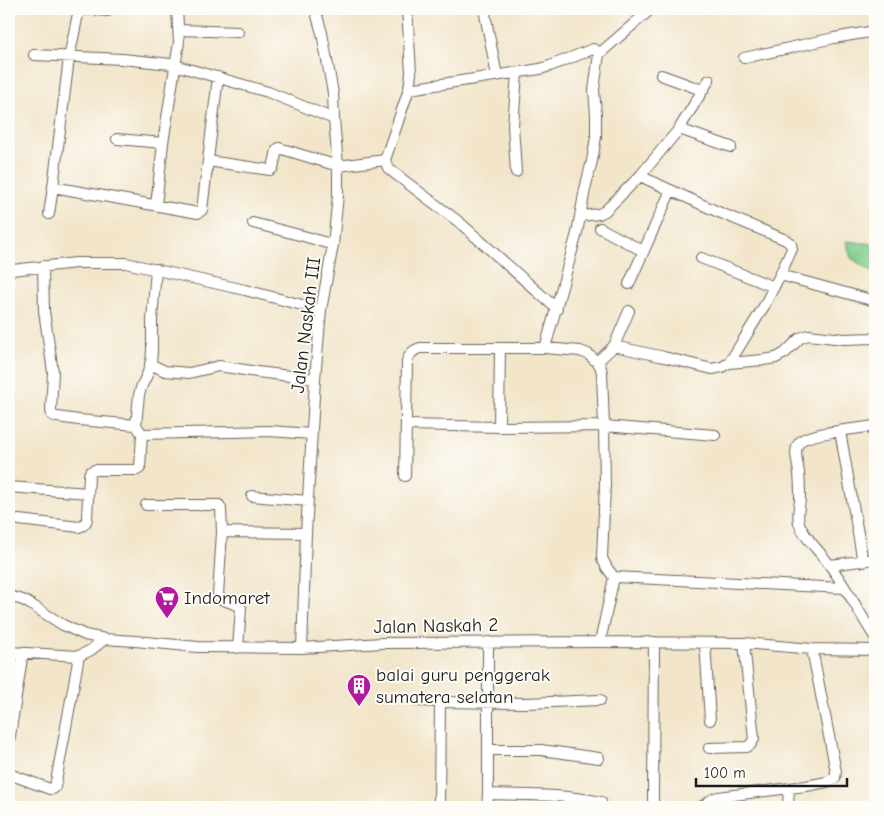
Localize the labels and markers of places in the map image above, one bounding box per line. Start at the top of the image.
supermarket icon: Indomaret [154,585,180,619]
place label: Indomaret [184,587,270,609]
place label: balai guru penggerak sumatera selatan [376,664,551,708]
building icon: balai guru penggerak sumatera selatan [346,673,372,707]

